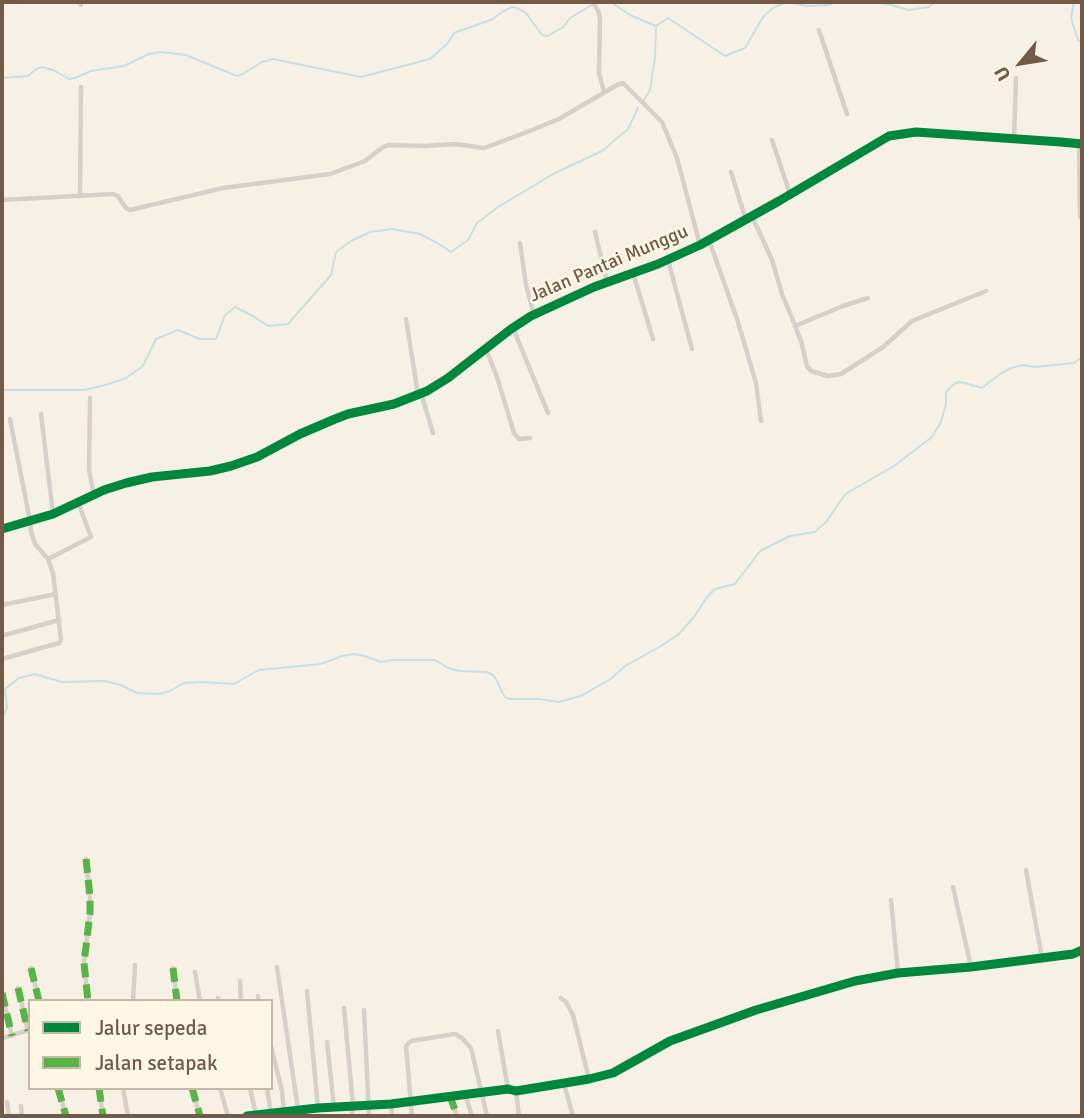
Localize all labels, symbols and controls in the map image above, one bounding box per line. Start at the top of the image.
north arrow [986,28,1056,98]
text: U [989,62,1016,85]
street label: Jalan Pantai Munggu [526,220,692,308]
legend [28,999,273,1090]
text: Jalur sepeda [95,1015,207,1041]
text: Jalan setapak [95,1050,217,1076]

